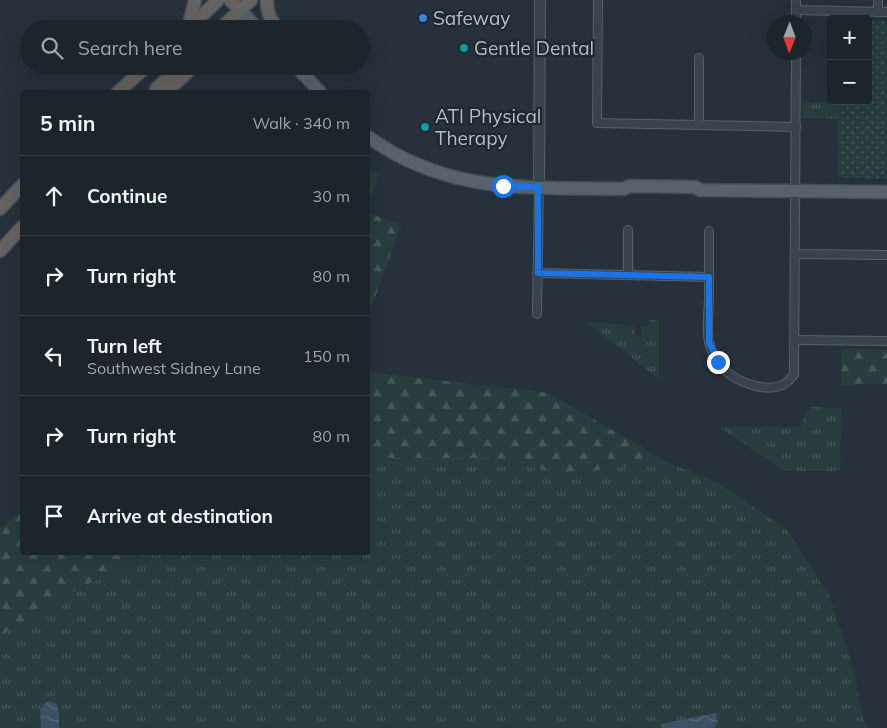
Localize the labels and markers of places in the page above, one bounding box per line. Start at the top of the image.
place label: Safeway [433,6,510,30]
marker: Safeway [417,12,429,24]
place label: Gentle Dental [474,36,594,60]
marker: Gentle Dental [458,42,470,54]
place label: ATI Physical Therapy [435,104,541,150]
marker: ATI Physical Therapy [419,121,431,133]

